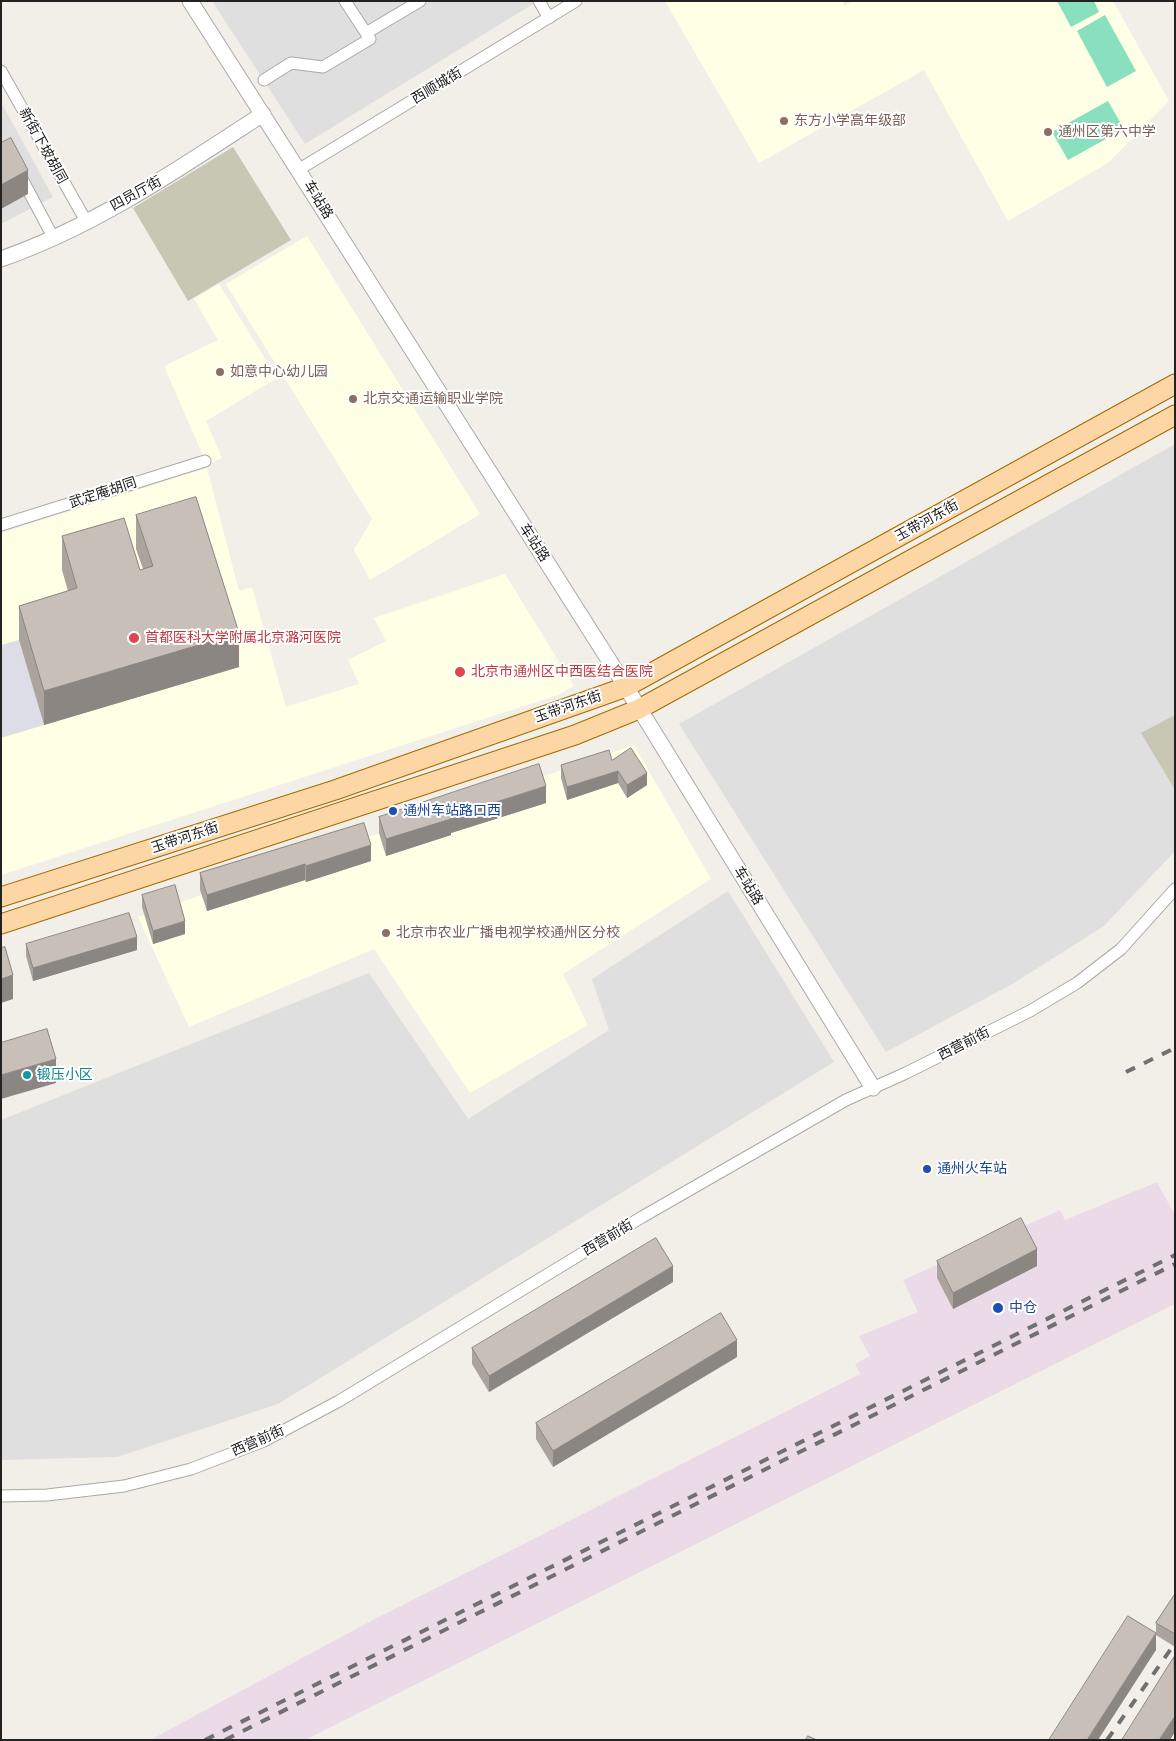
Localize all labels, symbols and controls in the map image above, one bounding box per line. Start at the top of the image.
street label: 西顺城街 [409,64,465,108]
street label: 新街下坡胡同 [15,105,71,187]
place label: 东方小学高年级部 [794,113,906,129]
marker: 东方小学高年级部 [778,115,790,127]
place label: 通州区第六中学 [1058,124,1156,140]
marker: 通州区第六中学 [1042,126,1054,138]
street label: 四员厅街 [107,173,165,215]
street label: 车站路 [300,178,336,222]
place label: 如意中心幼儿园 [230,364,328,380]
marker: 如意中心幼儿园 [214,366,226,378]
place label: 北京交通运输职业学院 [363,391,503,407]
marker: 北京交通运输职业学院 [347,393,359,405]
street label: 武定庵胡同 [67,474,139,512]
street label: 玉带河东街 [892,497,962,545]
street label: 车站路 [516,521,552,565]
place label: 首都医科大学附属北京潞河医院 [145,630,341,646]
marker: 首都医科大学附属北京潞河医院 [127,631,141,645]
place label: 北京市通州区中西医结合医院 [471,664,653,680]
marker: 北京市通州区中西医结合医院 [453,665,467,679]
street label: 玉带河东街 [532,688,604,726]
place label: 通州车站路口西 [403,803,501,819]
marker: 通州车站路口西 [387,805,399,817]
street label: 玉带河东街 [149,819,221,857]
street label: 车站路 [730,864,766,908]
place label: 北京市农业广播电视学校通州区分校 [396,925,620,941]
marker: 北京市农业广播电视学校通州区分校 [380,927,392,939]
street label: 西营前街 [935,1024,993,1064]
place label: 锻压小区 [37,1067,93,1083]
marker: 锻压小区 [21,1069,33,1081]
place label: 通州火车站 [937,1161,1007,1177]
marker: 通州火车站 [921,1163,933,1175]
street label: 西营前街 [580,1216,636,1260]
place label: 中仓 [1009,1300,1037,1316]
marker: 中仓 [991,1301,1005,1315]
street label: 西营前街 [229,1422,287,1460]

